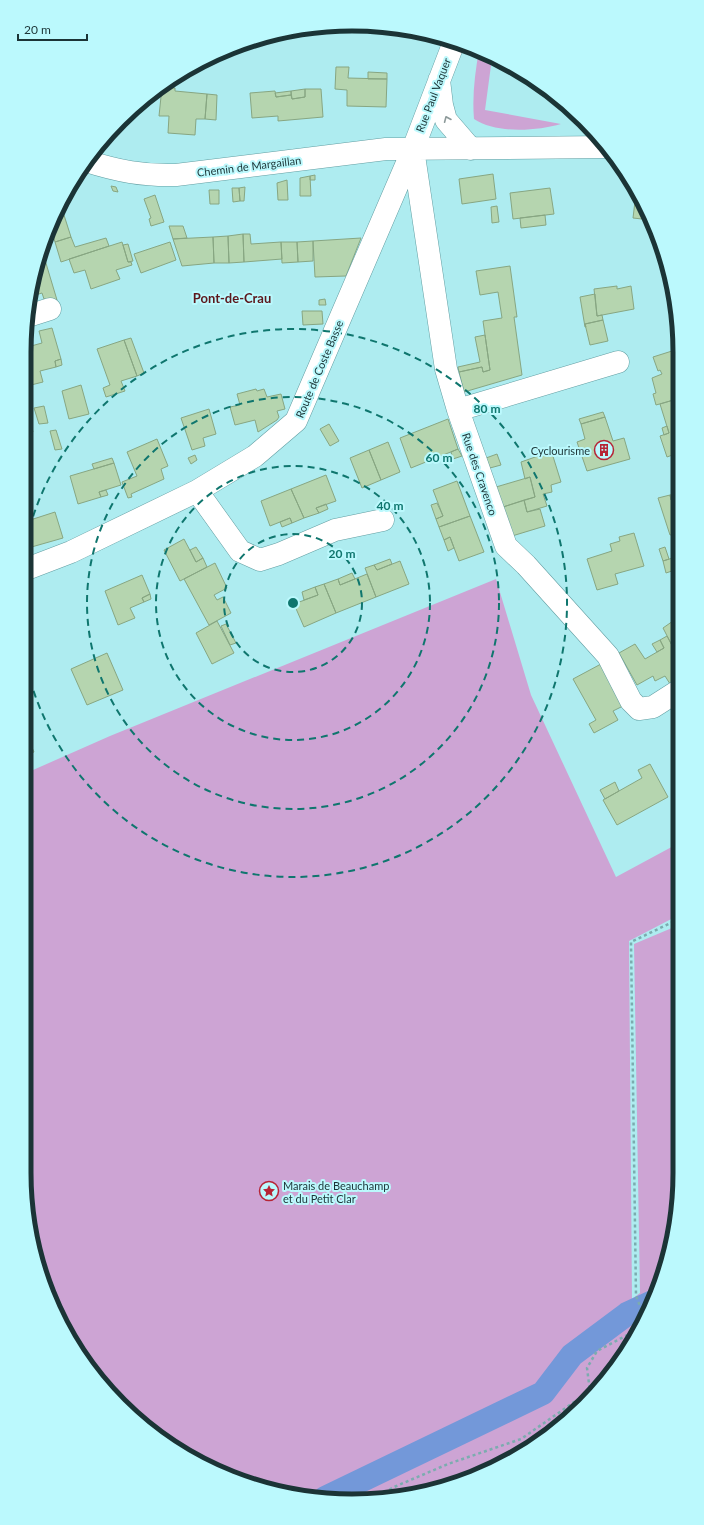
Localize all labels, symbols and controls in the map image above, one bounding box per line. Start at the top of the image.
scale bar [18,16,87,42]
text: 20 m [24,22,51,37]
street label: Rue Paul Vaquer [413,56,453,134]
one-way arrow [444,115,452,123]
street label: Chemin de Margaillan [196,153,302,179]
district label: Pont-de-Crau [193,290,271,306]
street label: Route de Coste Basse [293,318,346,420]
text: 80 m [474,401,500,416]
street label: Rue des Cravenco [460,431,500,517]
building icon: Cyclourisme [593,439,615,461]
place label: Cyclourisme [531,444,590,457]
text: 60 m [426,450,452,465]
text: 40 m [377,498,403,513]
text: 20 m [329,546,355,561]
centre of rings [286,596,300,610]
place label: Marais de Beauchamp et du Petit Clar [283,1179,389,1205]
place icon: Marais de Beauchamp et du Petit Clar [258,1180,280,1202]

